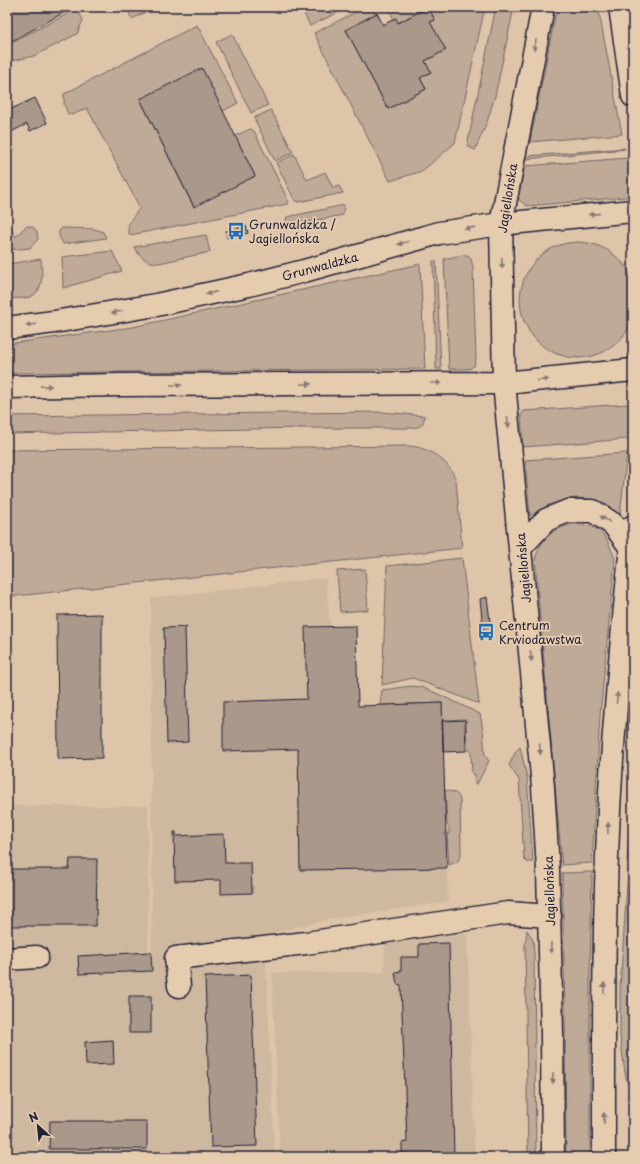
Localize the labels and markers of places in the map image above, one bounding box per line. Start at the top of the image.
place label: Grunwaldzka / Jagiellońska [249,215,336,247]
bus stop icon: Grunwaldzka / Jagiellońska [226,221,246,241]
place label: Centrum Krwiodawstwa [499,616,582,648]
bus stop icon: Centrum Krwiodawstwa [476,622,496,642]

